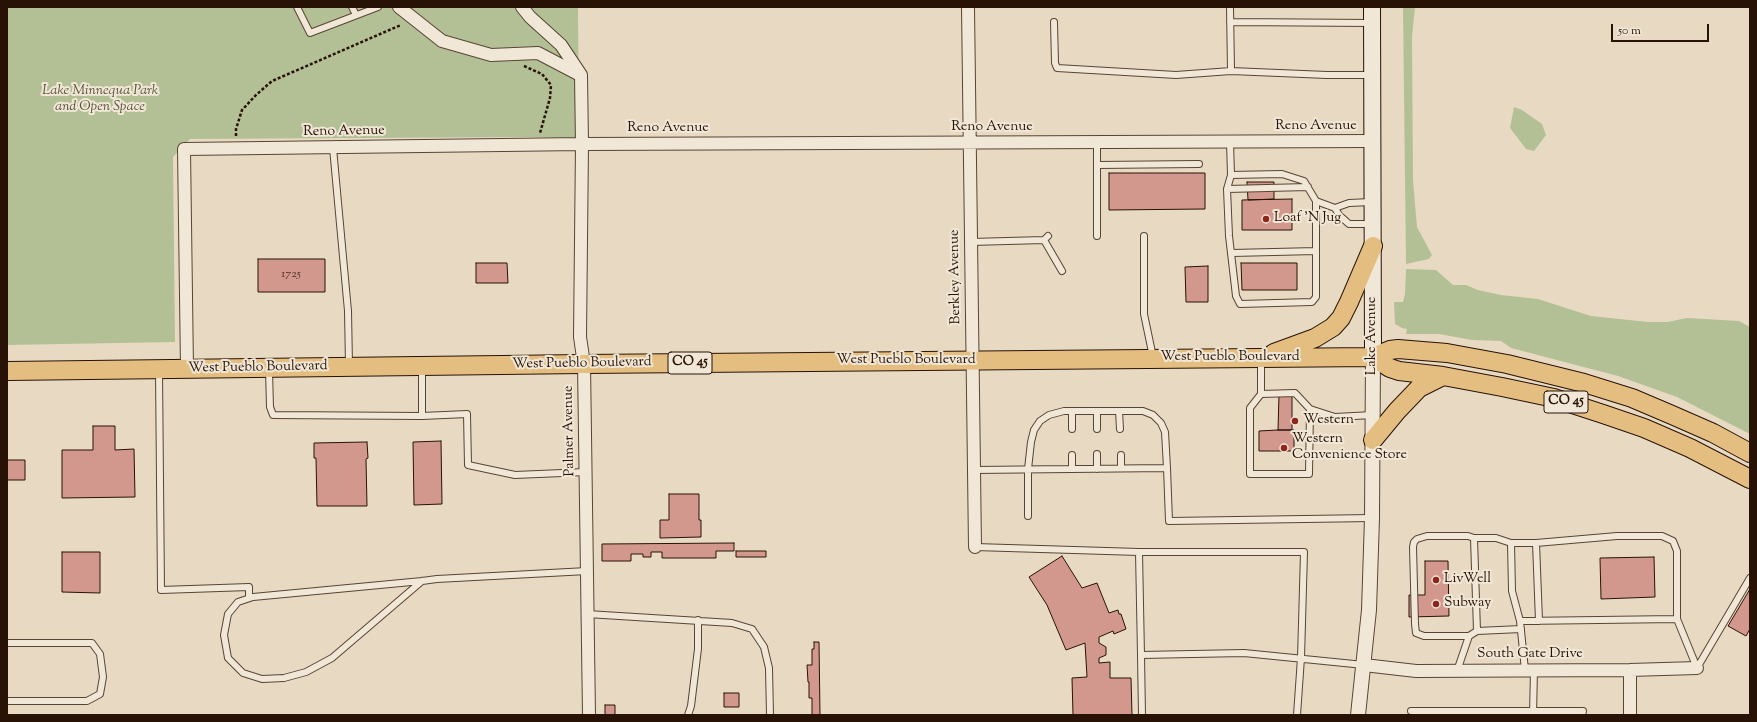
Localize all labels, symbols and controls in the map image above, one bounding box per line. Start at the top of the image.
scale bar [1613,16,1711,42]
text: 50 m [1618,22,1641,40]
park label: Lake Minnequa Park and Open Space [42,84,158,116]
street label: Reno Avenue [1275,119,1357,135]
street label: Reno Avenue [951,120,1033,136]
street label: Reno Avenue [627,121,709,137]
street label: Reno Avenue [303,123,385,141]
place label: Loaf 'N Jug [1274,211,1341,227]
marker: Loaf 'N Jug [1261,214,1271,224]
street label: Berkley Avenue [947,229,965,325]
house number: 1725 [281,268,301,282]
street label: Lake Avenue [1365,297,1381,375]
street label: West Pueblo Boulevard [1160,350,1300,366]
road number: CO 45 [668,352,712,374]
street label: West Pueblo Boulevard [836,353,976,369]
street label: West Pueblo Boulevard [512,354,652,374]
street label: West Pueblo Boulevard [188,358,328,378]
street label: Palmer Avenue [561,385,579,477]
road number: CO 45 [1544,391,1588,413]
place label: Western [1303,413,1354,429]
marker: Western [1290,416,1300,426]
place label: Western Convenience Store [1292,432,1407,464]
marker: Western Convenience Store [1279,443,1289,453]
place label: LivWell [1444,572,1491,588]
marker: LivWell [1431,575,1441,585]
place label: Subway [1444,596,1491,612]
marker: Subway [1431,599,1441,609]
street label: South Gate Drive [1477,647,1583,663]

